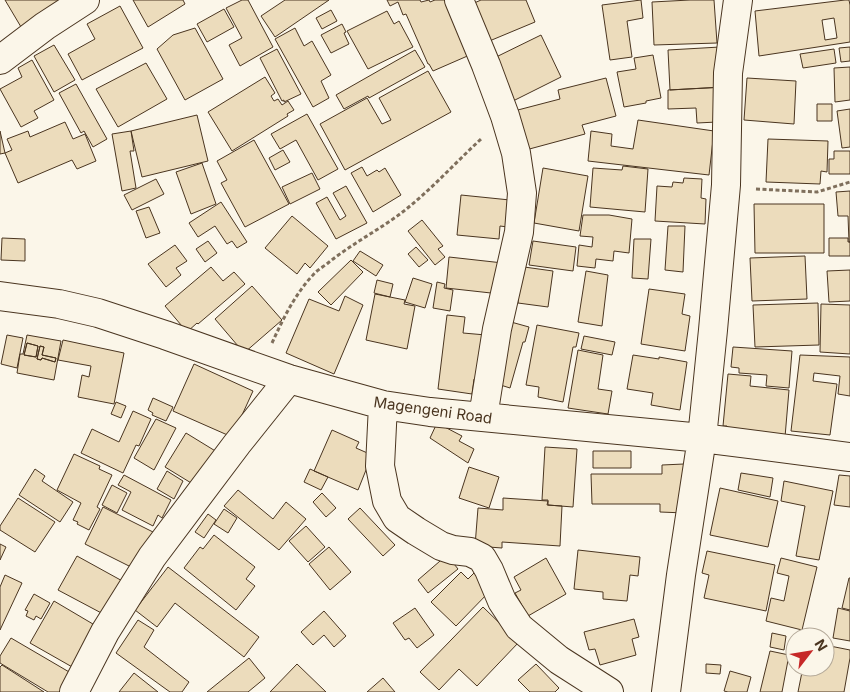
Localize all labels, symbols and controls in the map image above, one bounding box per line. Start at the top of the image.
street label: Magengeni Road [372,392,494,428]
north arrow [785,627,835,677]
text: N [812,636,832,654]

